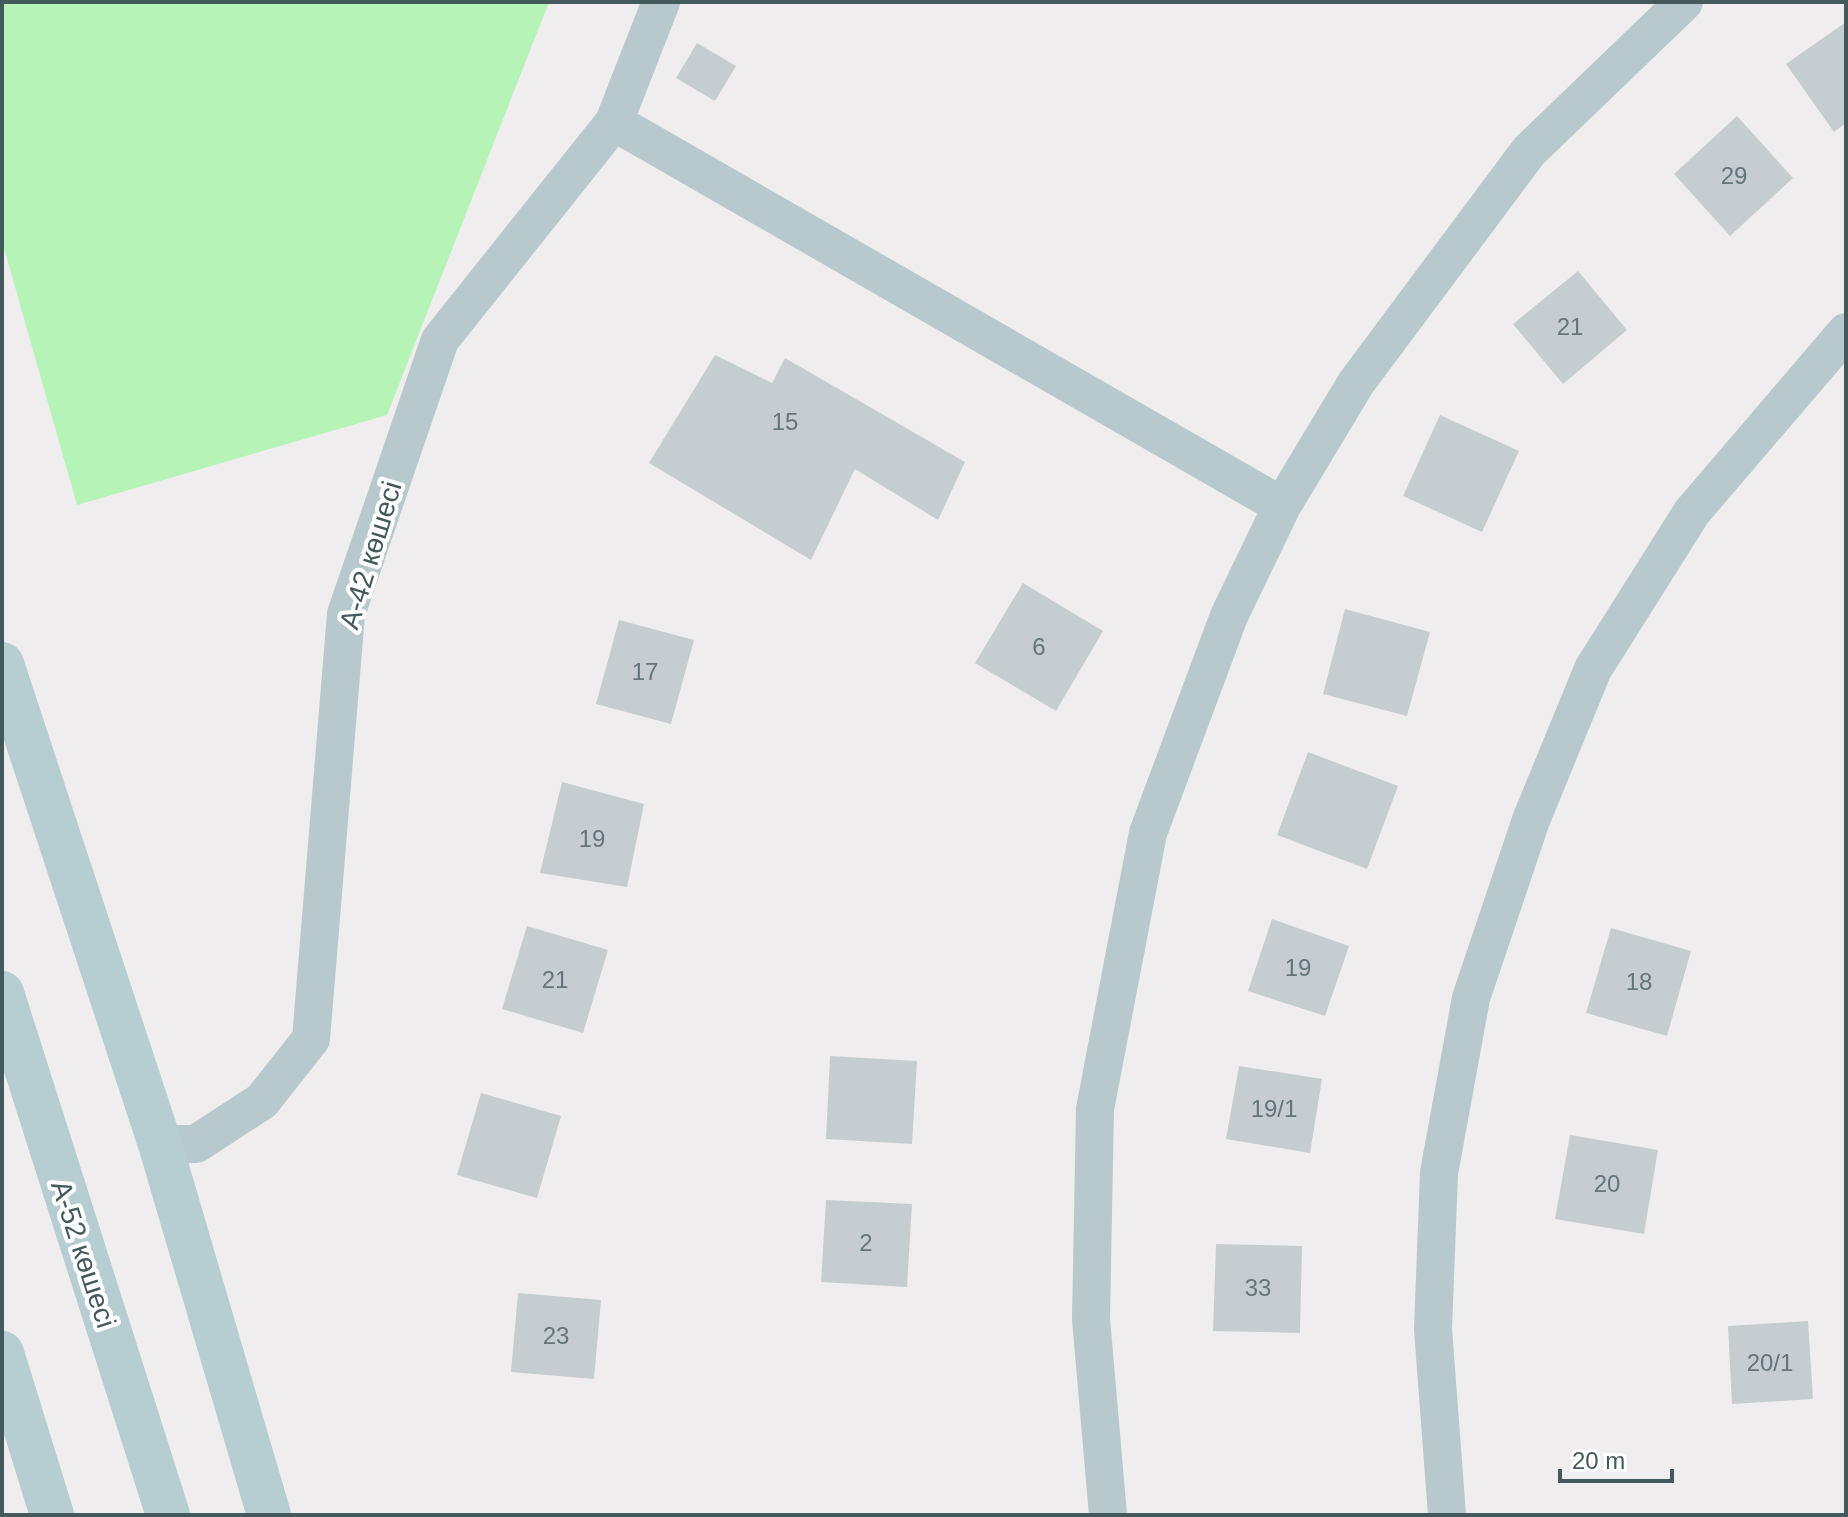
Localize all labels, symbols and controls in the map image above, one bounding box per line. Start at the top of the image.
house number: 29 [1721,162,1747,189]
house number: 21 [1557,313,1583,340]
house number: 15 [772,408,798,435]
street label: А-42 көшесі [333,477,408,633]
house number: 6 [1032,633,1046,660]
house number: 17 [632,658,658,685]
house number: 19 [579,825,605,852]
house number: 19 [1285,954,1311,981]
house number: 21 [542,966,568,993]
house number: 18 [1626,968,1652,995]
house number: 19/1 [1251,1095,1297,1122]
house number: 20 [1594,1170,1620,1197]
street label: А-52 көшесі [45,1177,122,1332]
house number: 2 [859,1229,873,1256]
house number: 33 [1245,1274,1271,1301]
house number: 23 [543,1322,569,1349]
house number: 20/1 [1747,1349,1793,1376]
scale bar [1560,1433,1672,1483]
text: 20 m [1572,1447,1625,1474]

